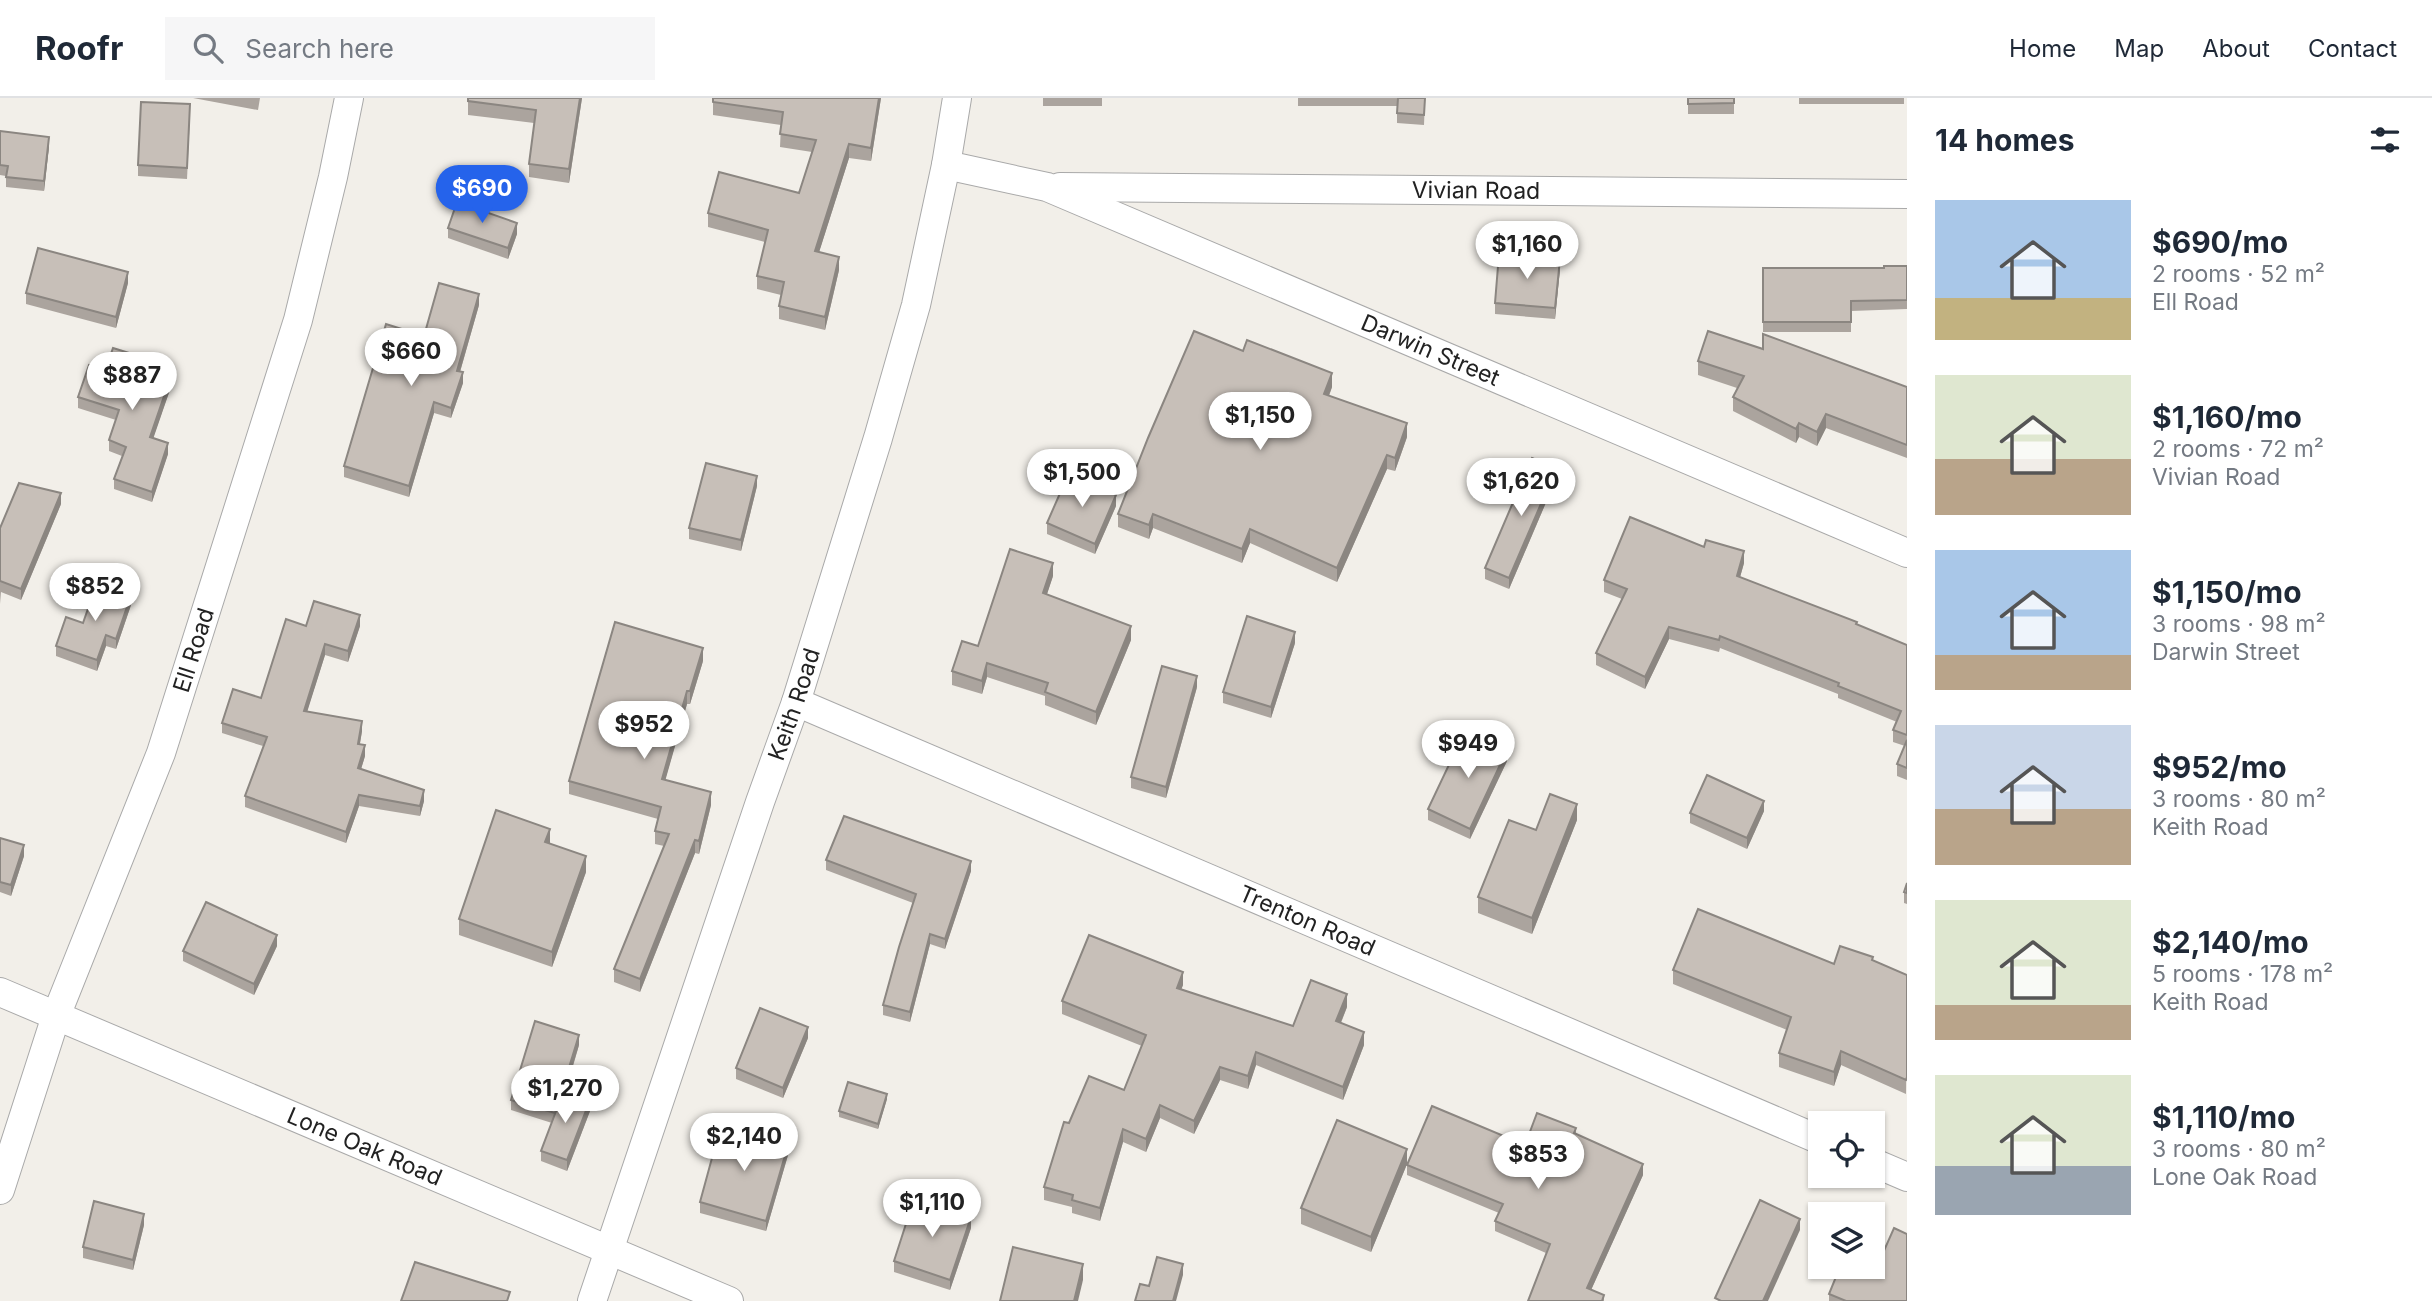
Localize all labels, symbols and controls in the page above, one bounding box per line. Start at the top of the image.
search box [165,17,655,80]
text: Roofr [35,28,123,68]
icon: search [189,29,227,67]
text: Search here [245,33,394,64]
text: Home [2009,34,2076,63]
text: Map [2114,34,2164,63]
text: About [2202,34,2270,63]
text: Contact [2308,34,2397,63]
icon: filters [2366,121,2404,159]
text: 14 homes [1935,122,2074,158]
pin: $690 [441,166,523,225]
text: $690 [452,174,512,202]
street label: Vivian Road [1412,176,1540,205]
pin: $1,160 [1470,222,1584,281]
text: $690/mo [2152,224,2288,260]
icon: home [1991,228,2075,312]
text: $1,160 [1492,230,1562,258]
text: 2 rooms · 52 m² [2152,260,2325,288]
text: Ell Road [2152,288,2239,316]
street label: Darwin Street [1357,308,1504,392]
pin: $660 [370,328,452,388]
text: $660 [381,337,441,365]
pin: $887 [91,352,173,412]
text: $887 [103,361,161,389]
pin: $1,150 [1203,392,1317,452]
text: $1,160/mo [2152,399,2302,435]
text: $1,150 [1225,401,1295,429]
icon: home [1991,403,2075,487]
text: 2 rooms · 72 m² [2152,435,2324,463]
pin: $1,500 [1025,450,1139,509]
text: $1,500 [1043,458,1121,486]
pin: $1,620 [1464,458,1578,518]
text: Vivian Road [2152,463,2280,491]
text: $1,620 [1483,467,1559,495]
pin: $852 [54,564,136,623]
text: $852 [65,572,125,600]
text: $1,150/mo [2152,574,2302,610]
icon: home [1991,578,2075,662]
street label: Ell Road [167,604,220,696]
text: 3 rooms · 98 m² [2152,610,2326,638]
text: Darwin Street [2152,638,2300,666]
street label: Keith Road [762,645,826,764]
pin: $952 [603,702,685,761]
text: $952 [614,710,674,738]
pin: $949 [1427,720,1509,780]
text: $949 [1438,729,1498,757]
text: $952/mo [2152,749,2287,785]
icon: home [1991,753,2075,837]
text: 3 rooms · 80 m² [2152,785,2326,813]
text: Keith Road [2152,813,2269,841]
street label: Trenton Road [1235,879,1380,962]
text: $2,140/mo [2152,924,2309,960]
icon: home [1991,928,2075,1012]
text: 5 rooms · 178 m² [2152,960,2333,988]
text: Keith Road [2152,988,2269,1016]
pin: $1,270 [508,1066,622,1125]
text: $1,270 [527,1074,603,1102]
text: $1,110/mo [2152,1099,2295,1135]
street label: Lone Oak Road [283,1101,446,1192]
icon: home [1991,1103,2075,1187]
map controls [1808,1111,1885,1279]
button: locate [1808,1111,1885,1188]
pin: $2,140 [687,1114,801,1173]
text: $2,140 [706,1122,782,1150]
pin: $853 [1497,1132,1579,1191]
text: 3 rooms · 80 m² [2152,1135,2326,1163]
text: $853 [1508,1140,1568,1168]
text: Lone Oak Road [2152,1163,2317,1191]
pin: $1,110 [875,1180,989,1239]
text: $1,110 [899,1188,965,1216]
button: layers [1808,1202,1885,1279]

